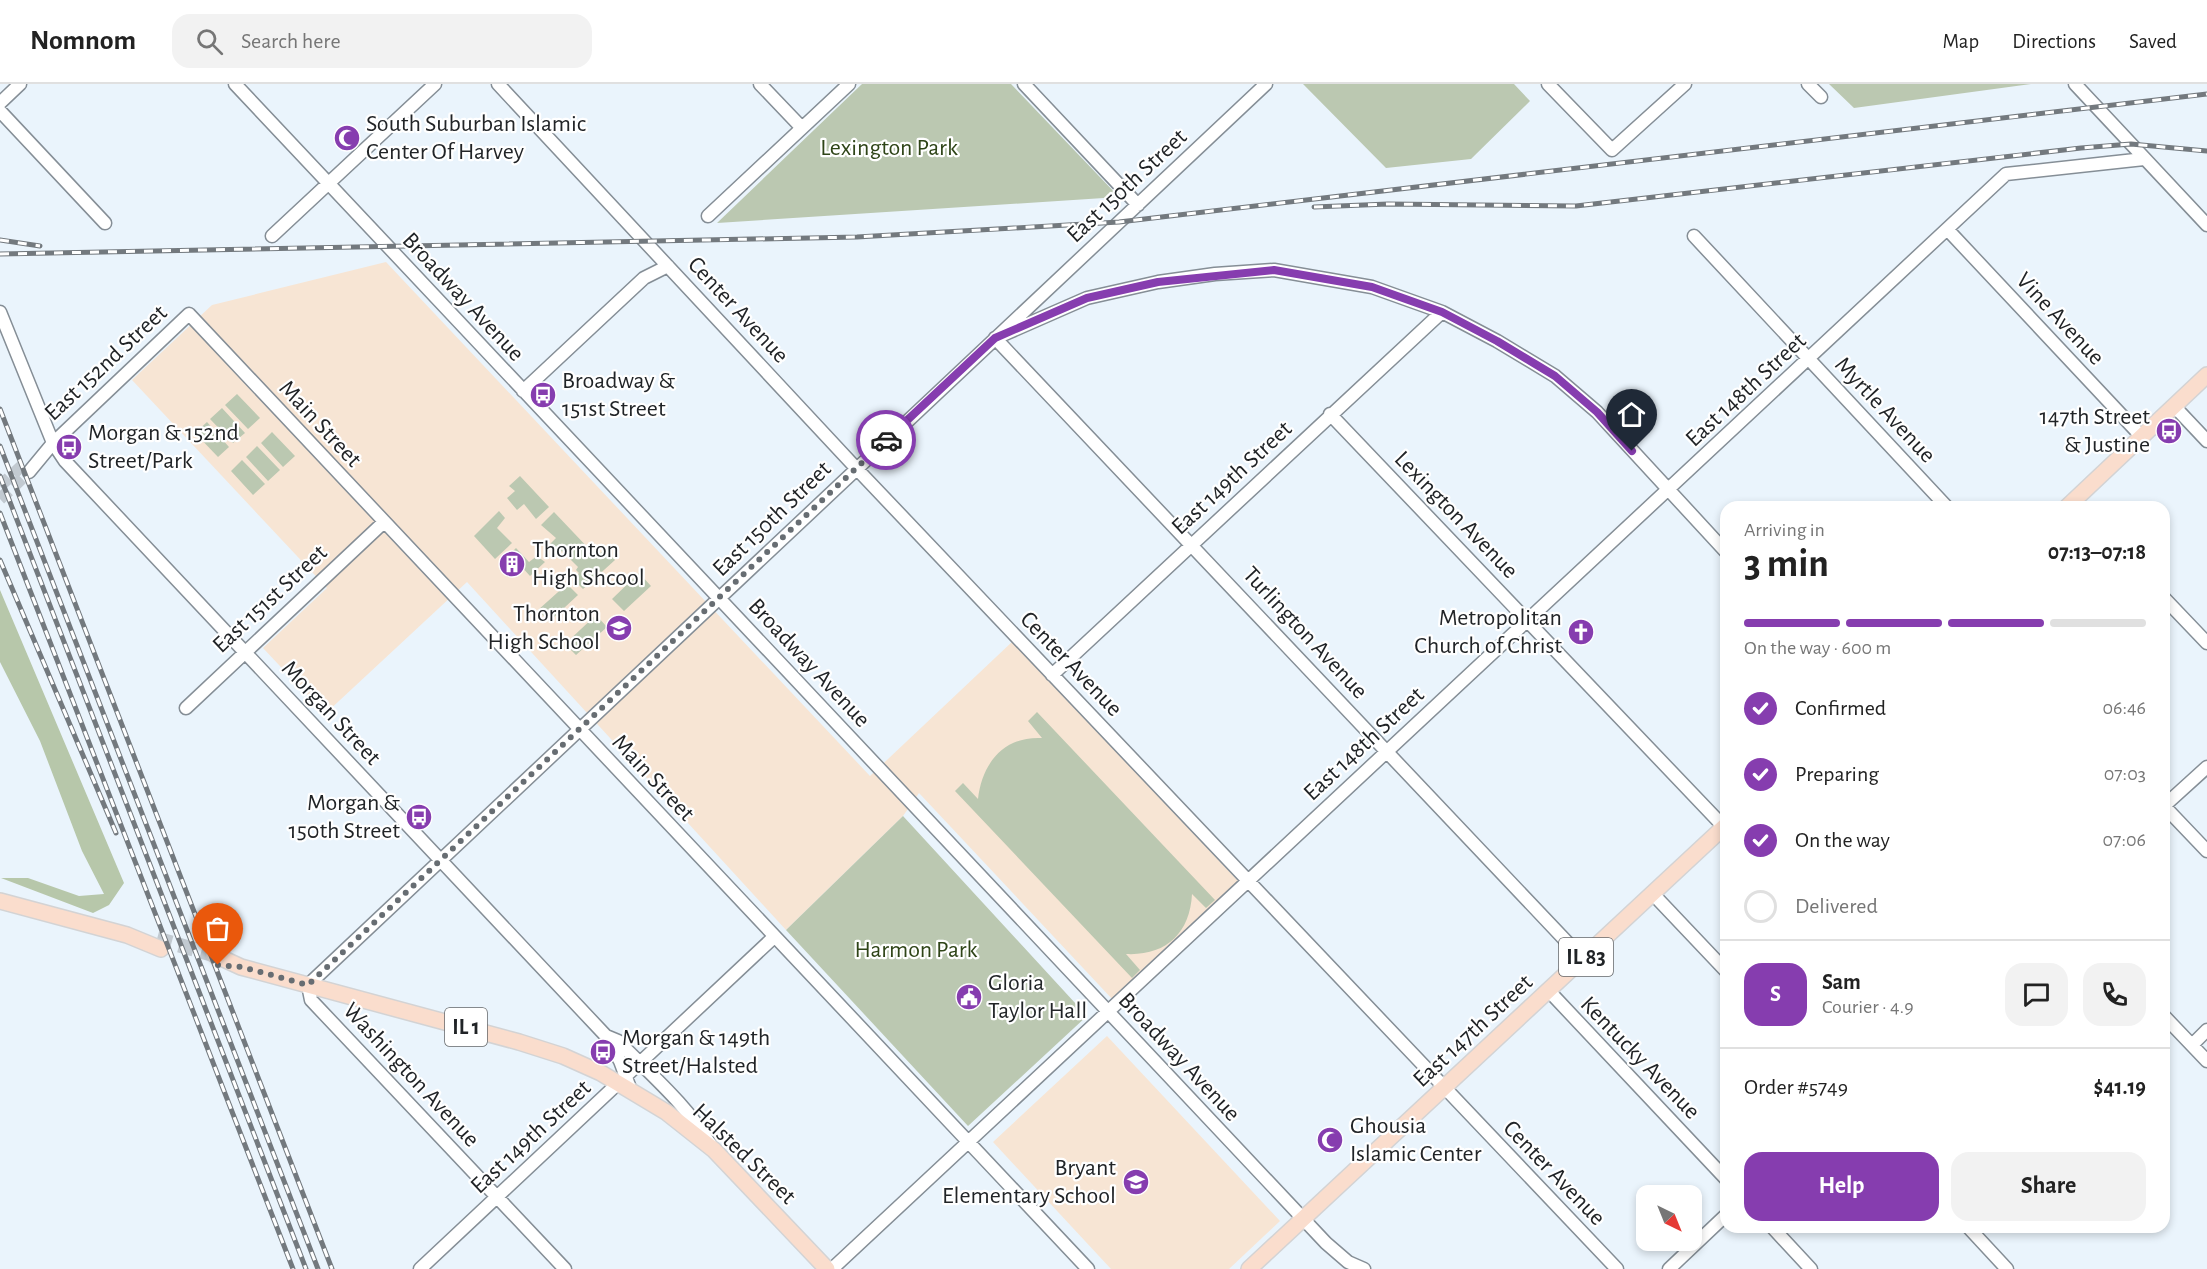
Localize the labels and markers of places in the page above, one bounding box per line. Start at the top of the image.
place label: South Suburban Islamic Center Of Harvey [366,112,586,164]
mosque icon: South Suburban Islamic Center Of Harvey [332,123,362,153]
place label: Broadway & 151st Street [562,369,675,421]
bus stop icon: Broadway & 151st Street [528,380,558,410]
pin [1606,389,1657,451]
place label: 147th Street & Justine [2040,405,2150,457]
bus stop icon: 147th Street & Justine [2154,416,2184,446]
place label: Morgan & 152nd Street/Park [88,421,239,473]
bus stop icon: Morgan & 152nd Street/Park [54,432,84,462]
place label: Thornton High Shcool [532,538,645,590]
building icon: Thornton High Shcool [497,549,527,579]
place label: Thornton High School [488,602,600,654]
place label: Metropolitan Church of Christ [1414,606,1562,658]
school or university icon: Thornton High School [604,613,634,643]
church icon: Metropolitan Church of Christ [1566,617,1596,647]
place label: Morgan & 150th Street [288,791,400,843]
bus stop icon: Morgan & 150th Street [404,802,434,832]
pin [192,903,243,965]
place label: Gloria Taylor Hall [988,971,1087,1023]
public building icon: Gloria Taylor Hall [954,982,984,1012]
place label: Morgan & 149th Street/Halsted [622,1026,770,1078]
bus stop icon: Morgan & 149th Street/Halsted [588,1037,618,1067]
place label: Ghousia Islamic Center [1350,1114,1482,1166]
mosque icon: Ghousia Islamic Center [1315,1125,1345,1155]
place label: Bryant Elementary School [942,1156,1116,1208]
school or university icon: Bryant Elementary School [1121,1167,1151,1197]

